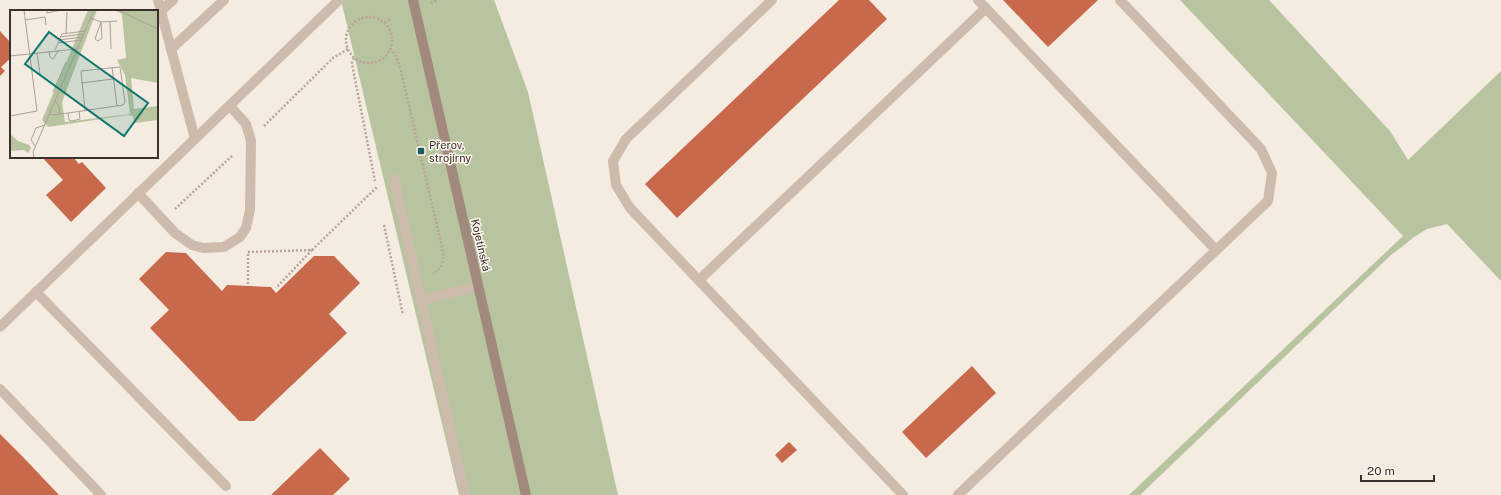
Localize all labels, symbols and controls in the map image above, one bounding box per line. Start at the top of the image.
inset map [10,10,158,158]
place label: Přerov, strojírny [429,139,471,164]
marker: Přerov, strojírny [416,146,426,156]
street label: Kojetínská [469,218,493,272]
scale bar [1361,457,1434,483]
text: 20 m [1367,464,1395,478]

